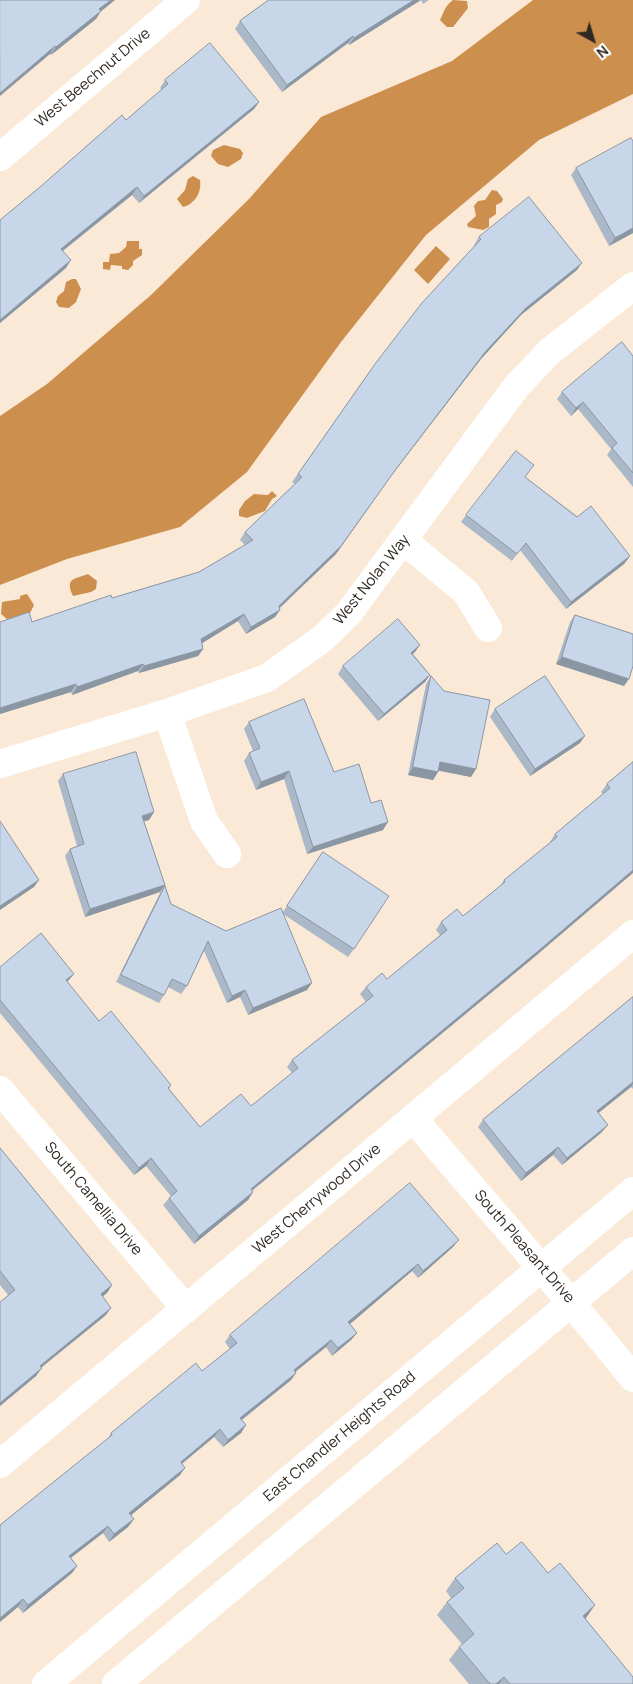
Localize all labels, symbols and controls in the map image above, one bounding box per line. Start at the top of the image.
north arrow [568,15,618,65]
street label: West Beechnut Drive [32,25,154,131]
text: N [593,41,613,63]
street label: West Nolan Way [330,531,414,629]
street label: South Camellia Drive [40,1139,146,1259]
street label: West Cherrywood Drive [249,1140,385,1258]
street label: South Pleasant Drive [470,1187,578,1307]
street label: East Chandler Heights Road [260,1368,420,1506]

